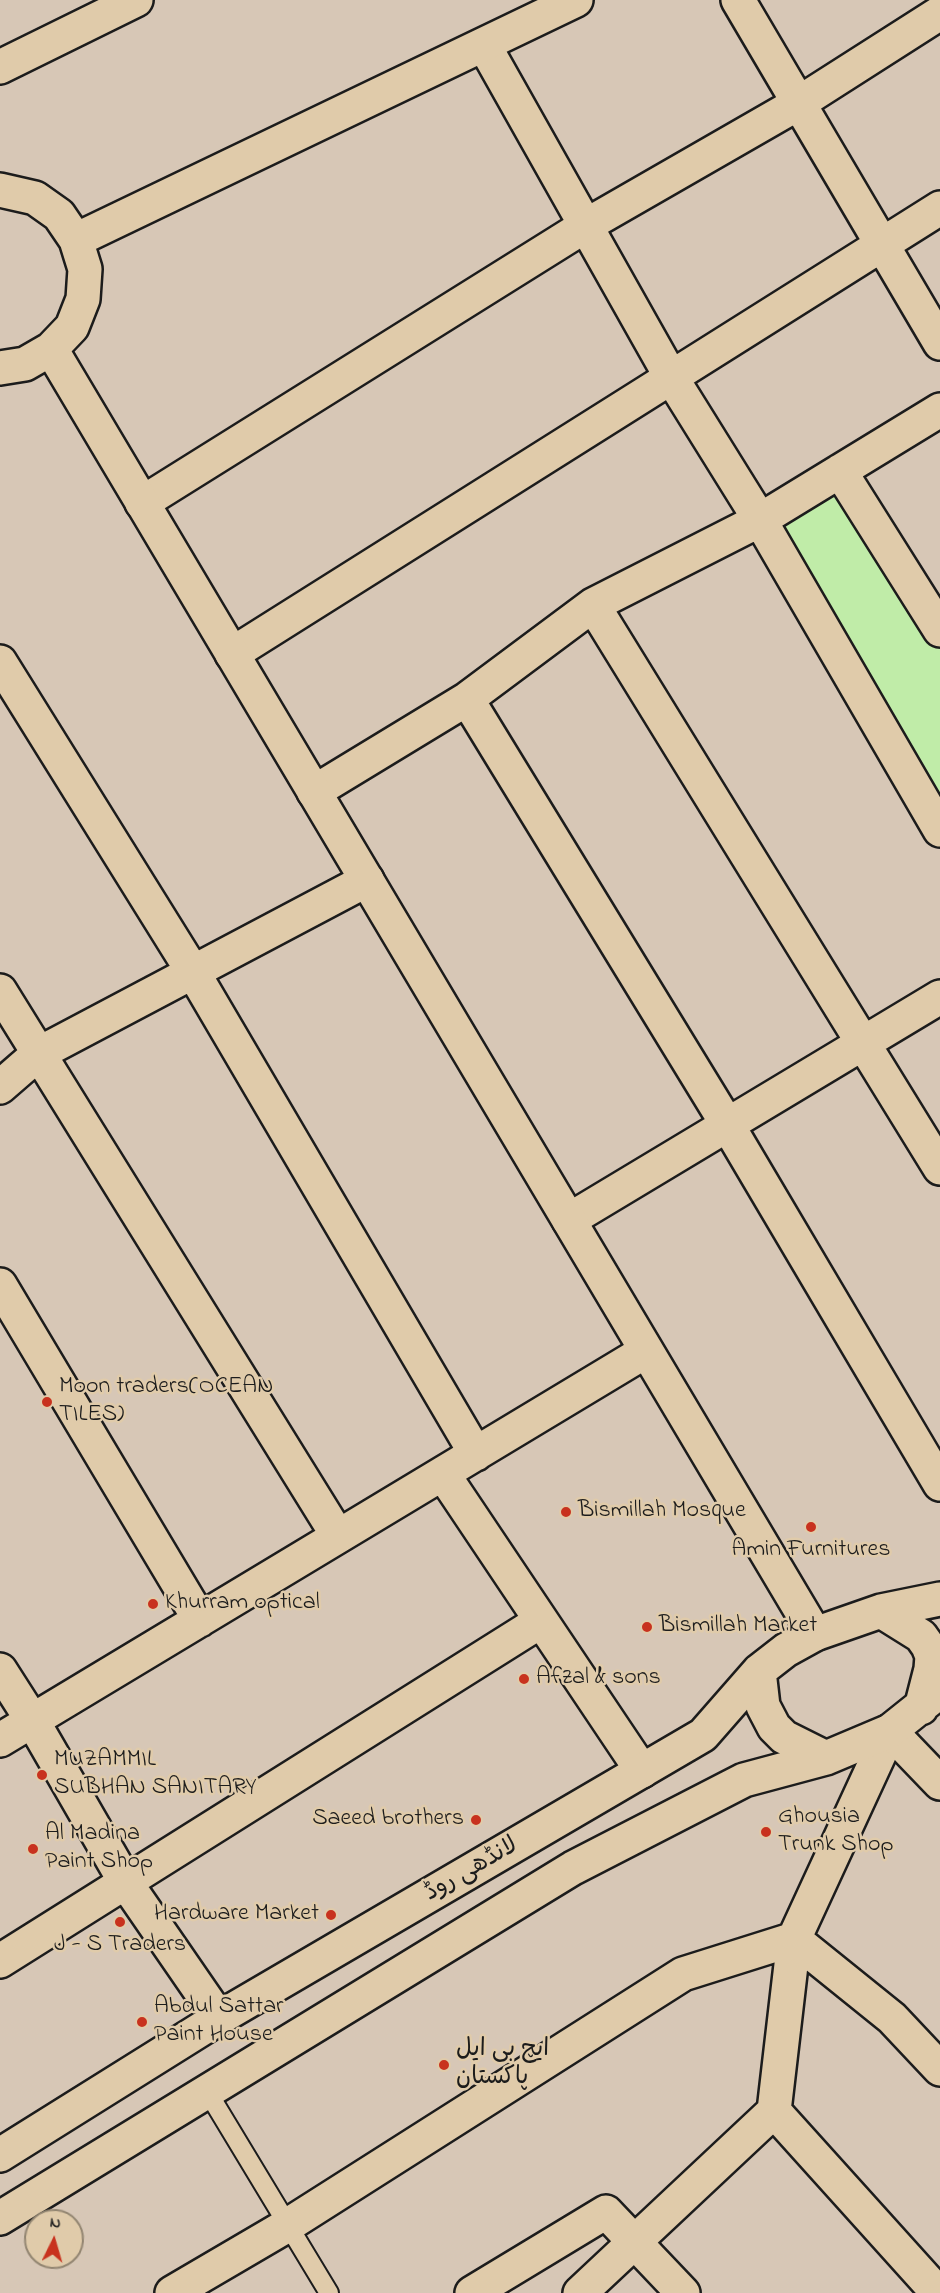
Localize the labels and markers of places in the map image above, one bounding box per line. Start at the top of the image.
place label: Moon traders(OCEAN TILES) [59,1374,273,1430]
marker: Moon traders(OCEAN TILES) [40,1395,54,1409]
place label: Bismillah Mosque [578,1498,746,1526]
marker: Bismillah Mosque [559,1505,573,1519]
marker: Amin Furnitures [804,1520,818,1534]
place label: Amin Furnitures [732,1537,890,1565]
place label: Khurram optical [165,1590,320,1618]
marker: Khurram optical [146,1597,160,1611]
place label: Bismillah Market [659,1613,817,1641]
marker: Bismillah Market [640,1620,654,1634]
place label: Afzal & sons [536,1665,661,1693]
marker: Afzal & sons [517,1672,531,1686]
place label: MUZAMMIL SUBHAN SANITARY [54,1747,257,1803]
marker: MUZAMMIL SUBHAN SANITARY [35,1768,49,1782]
place label: Ghousia Trunk Shop [778,1804,894,1860]
place label: Saeed brothers [312,1806,464,1834]
marker: Saeed brothers [469,1813,483,1827]
place label: Al Madina Paint Shop [45,1821,153,1877]
marker: Ghousia Trunk Shop [759,1825,773,1839]
marker: Al Madina Paint Shop [26,1842,40,1856]
place label: Hardware Market [154,1901,319,1929]
marker: Hardware Market [324,1908,338,1922]
marker: J - S Traders [113,1915,127,1929]
place label: J - S Traders [54,1932,186,1960]
place label: Abdul Sattar Paint House [154,1994,284,2050]
marker: Abdul Sattar Paint House [135,2015,149,2029]
place label: ایچ بی ایل پاکستان [456,2037,549,2093]
marker: ایچ بی ایل پاکستان [437,2058,451,2072]

